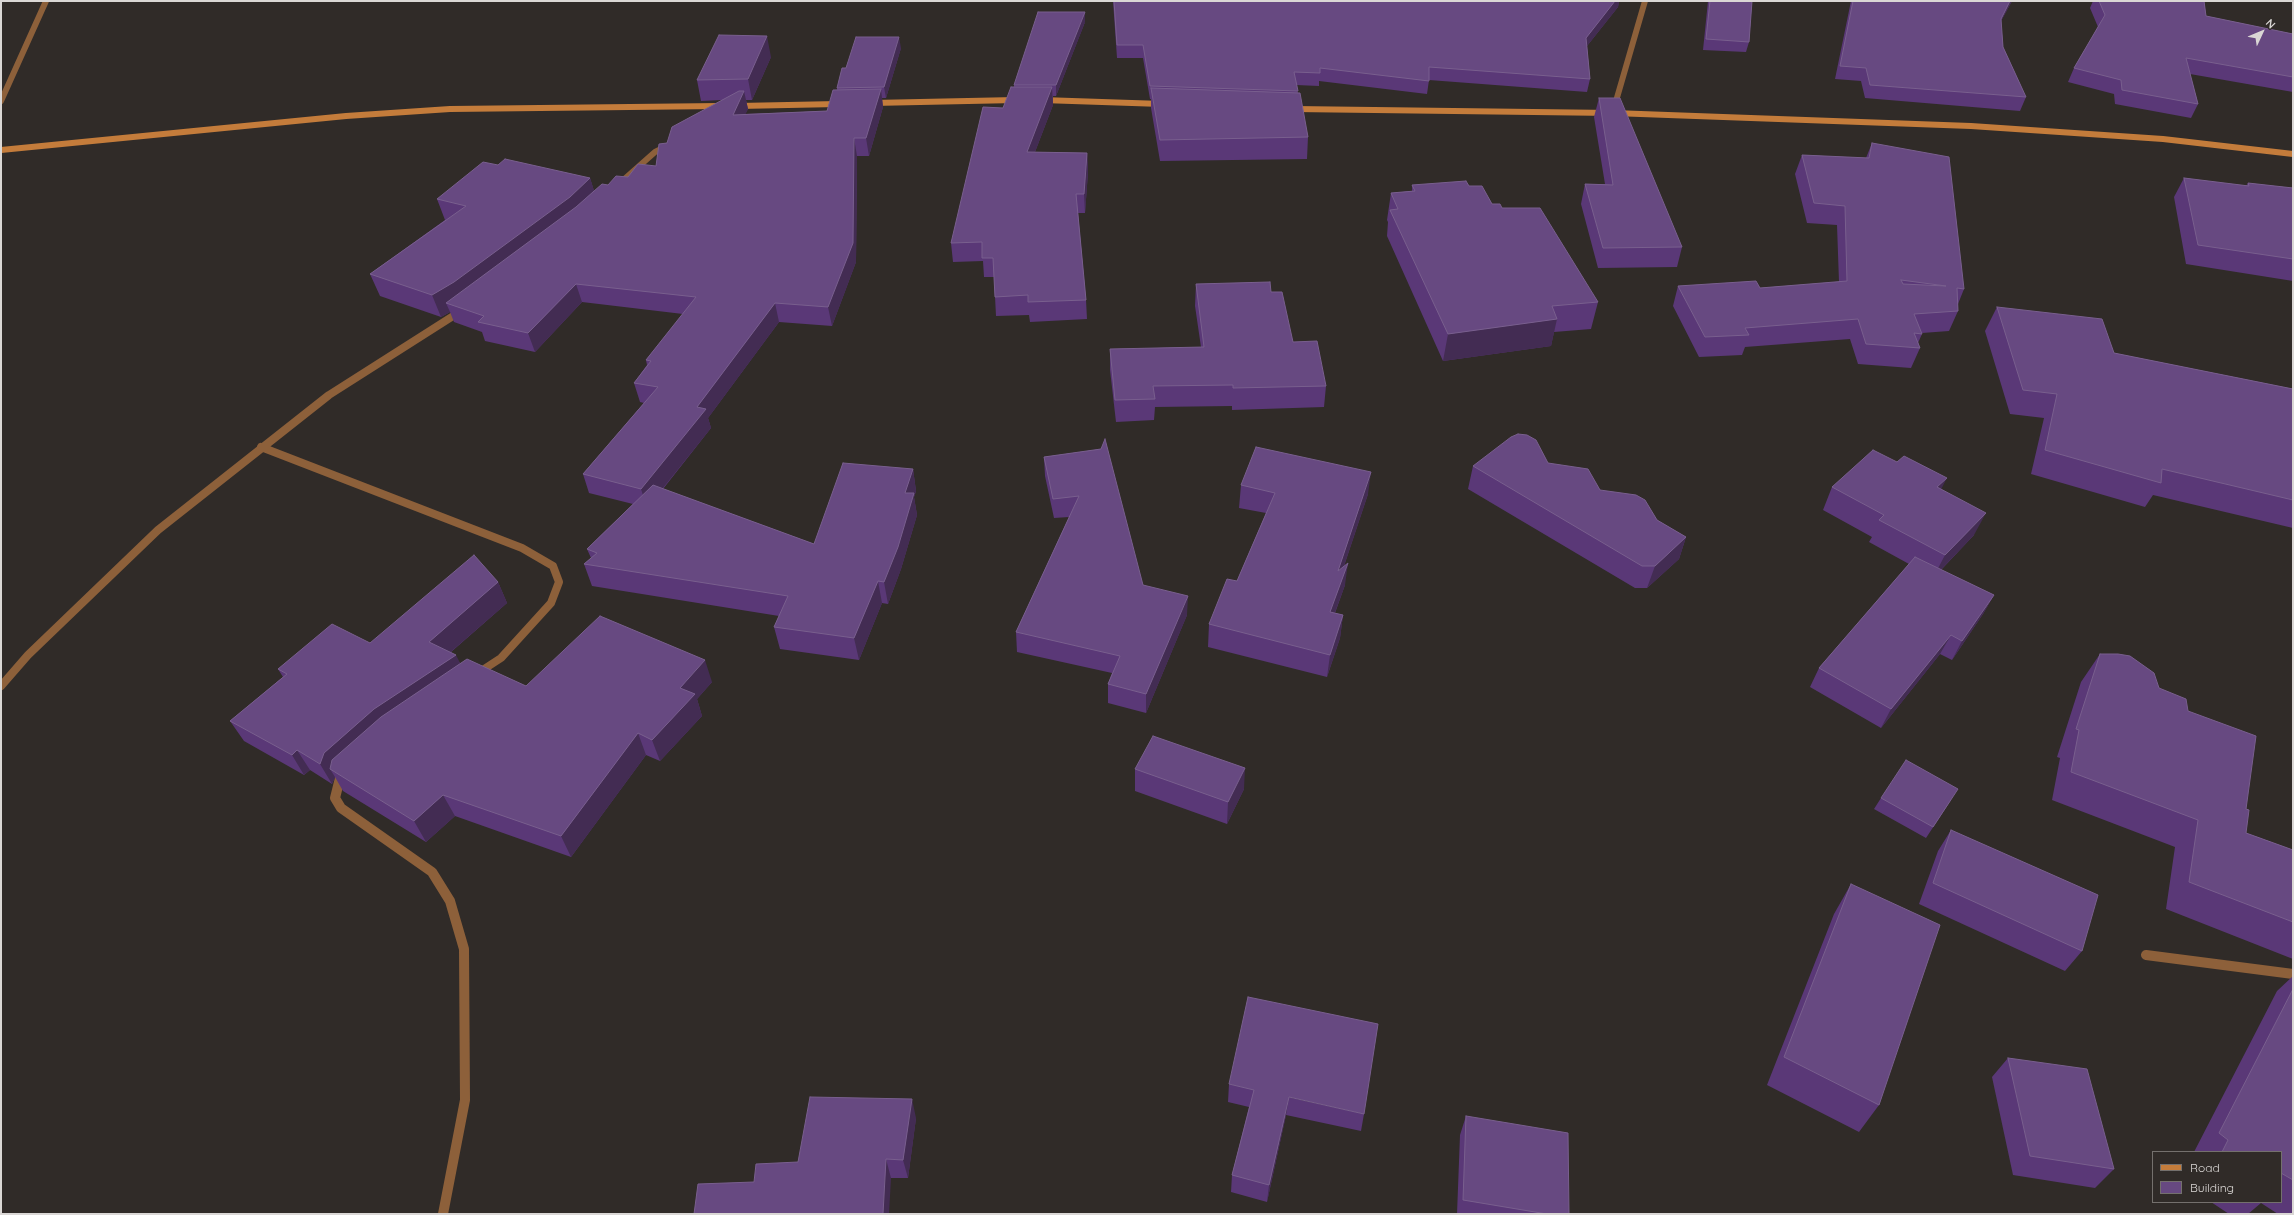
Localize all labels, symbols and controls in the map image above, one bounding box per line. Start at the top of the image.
north arrow [2242,12,2282,52]
text: N [2263,16,2278,31]
legend [2152,1151,2282,1203]
text: Road [2190,1160,2220,1175]
text: Building [2190,1180,2234,1195]

